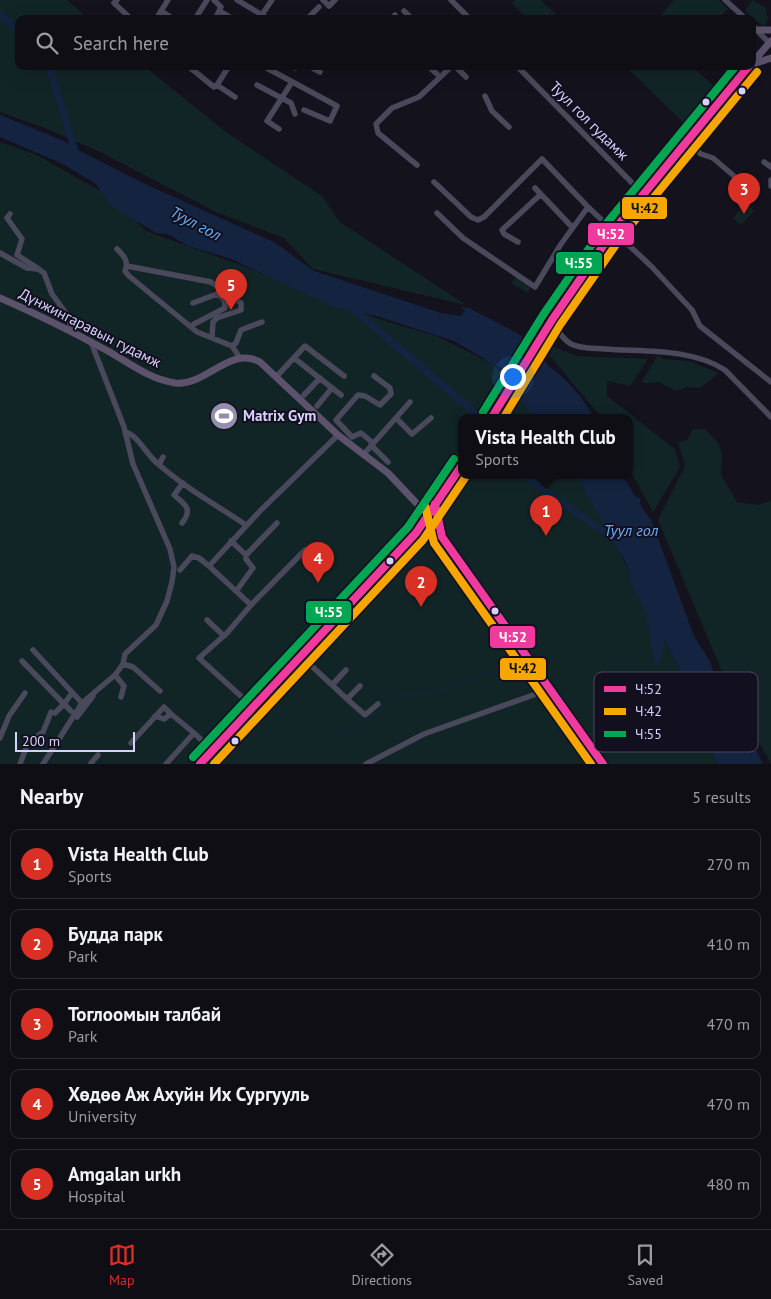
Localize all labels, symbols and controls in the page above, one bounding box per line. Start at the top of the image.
search box [15,15,756,70]
icon: search [33,29,61,57]
text: Search here [73,31,169,55]
street label: Туул гол гудамж [546,77,633,164]
unlabelled marker [737,86,747,96]
unlabelled marker [701,97,711,107]
pin: 3 [728,173,760,214]
line badge: Ч:42 [621,196,668,220]
text: Ч:42 [631,199,659,217]
water label: Туул гол [167,201,225,245]
line badge: Ч:52 [587,222,635,246]
text: Ч:52 [597,225,625,243]
line badge: Ч:55 [555,251,603,275]
text: Ч:55 [565,254,593,272]
pin: 5 [215,269,247,310]
street label: Дүнжингаравын гудамж [16,284,164,372]
your location [500,364,526,390]
sports icon: Matrix Gym [209,401,239,431]
place label: Matrix Gym [243,406,316,425]
popup [458,414,633,479]
text: Vista Health Club [475,425,616,449]
text: Sports [475,449,519,469]
pin: 1 [530,495,562,536]
water label: Туул гол [604,520,659,540]
pin: 4 [302,542,334,583]
unlabelled marker [385,556,395,566]
pin: 2 [405,566,437,607]
line badge: Ч:55 [305,600,352,624]
text: Ч:55 [315,603,343,621]
unlabelled marker [490,606,500,616]
line badge: Ч:52 [489,625,536,649]
text: Ч:52 [499,628,527,646]
line badge: Ч:42 [499,657,547,681]
text: Ч:42 [509,659,537,677]
legend [594,672,758,752]
text: Ч:52 [635,680,662,698]
text: Ч:42 [635,702,662,720]
text: Ч:55 [635,725,662,743]
scale bar [15,729,135,752]
text: 200 m [22,732,60,750]
unlabelled marker [230,736,240,746]
text: Nearby [20,783,83,810]
text: 5 results [692,787,751,807]
text: Vista Health Club [68,842,209,866]
text: 1 [32,854,42,874]
text: 270 m [707,854,750,874]
text: Sports [68,866,112,886]
text: Будда парк [68,922,163,946]
text: 2 [32,934,42,954]
text: 410 m [707,934,750,954]
text: Park [68,946,97,966]
text: Тоглоомын талбай [68,1002,221,1026]
text: 3 [32,1014,42,1034]
text: 470 m [707,1014,750,1034]
text: Park [68,1026,97,1046]
text: Хөдөө Аж Ахуйн Их Сургууль [68,1082,309,1106]
text: 4 [32,1094,42,1114]
text: 470 m [707,1094,750,1114]
text: University [68,1106,136,1126]
text: Amgalan urkh [68,1162,181,1186]
text: 5 [32,1174,42,1194]
text: 480 m [707,1174,750,1194]
text: Hospital [68,1186,125,1206]
tab: Map [108,1241,136,1289]
tab: Directions [351,1241,412,1289]
tab: Saved [628,1241,663,1289]

